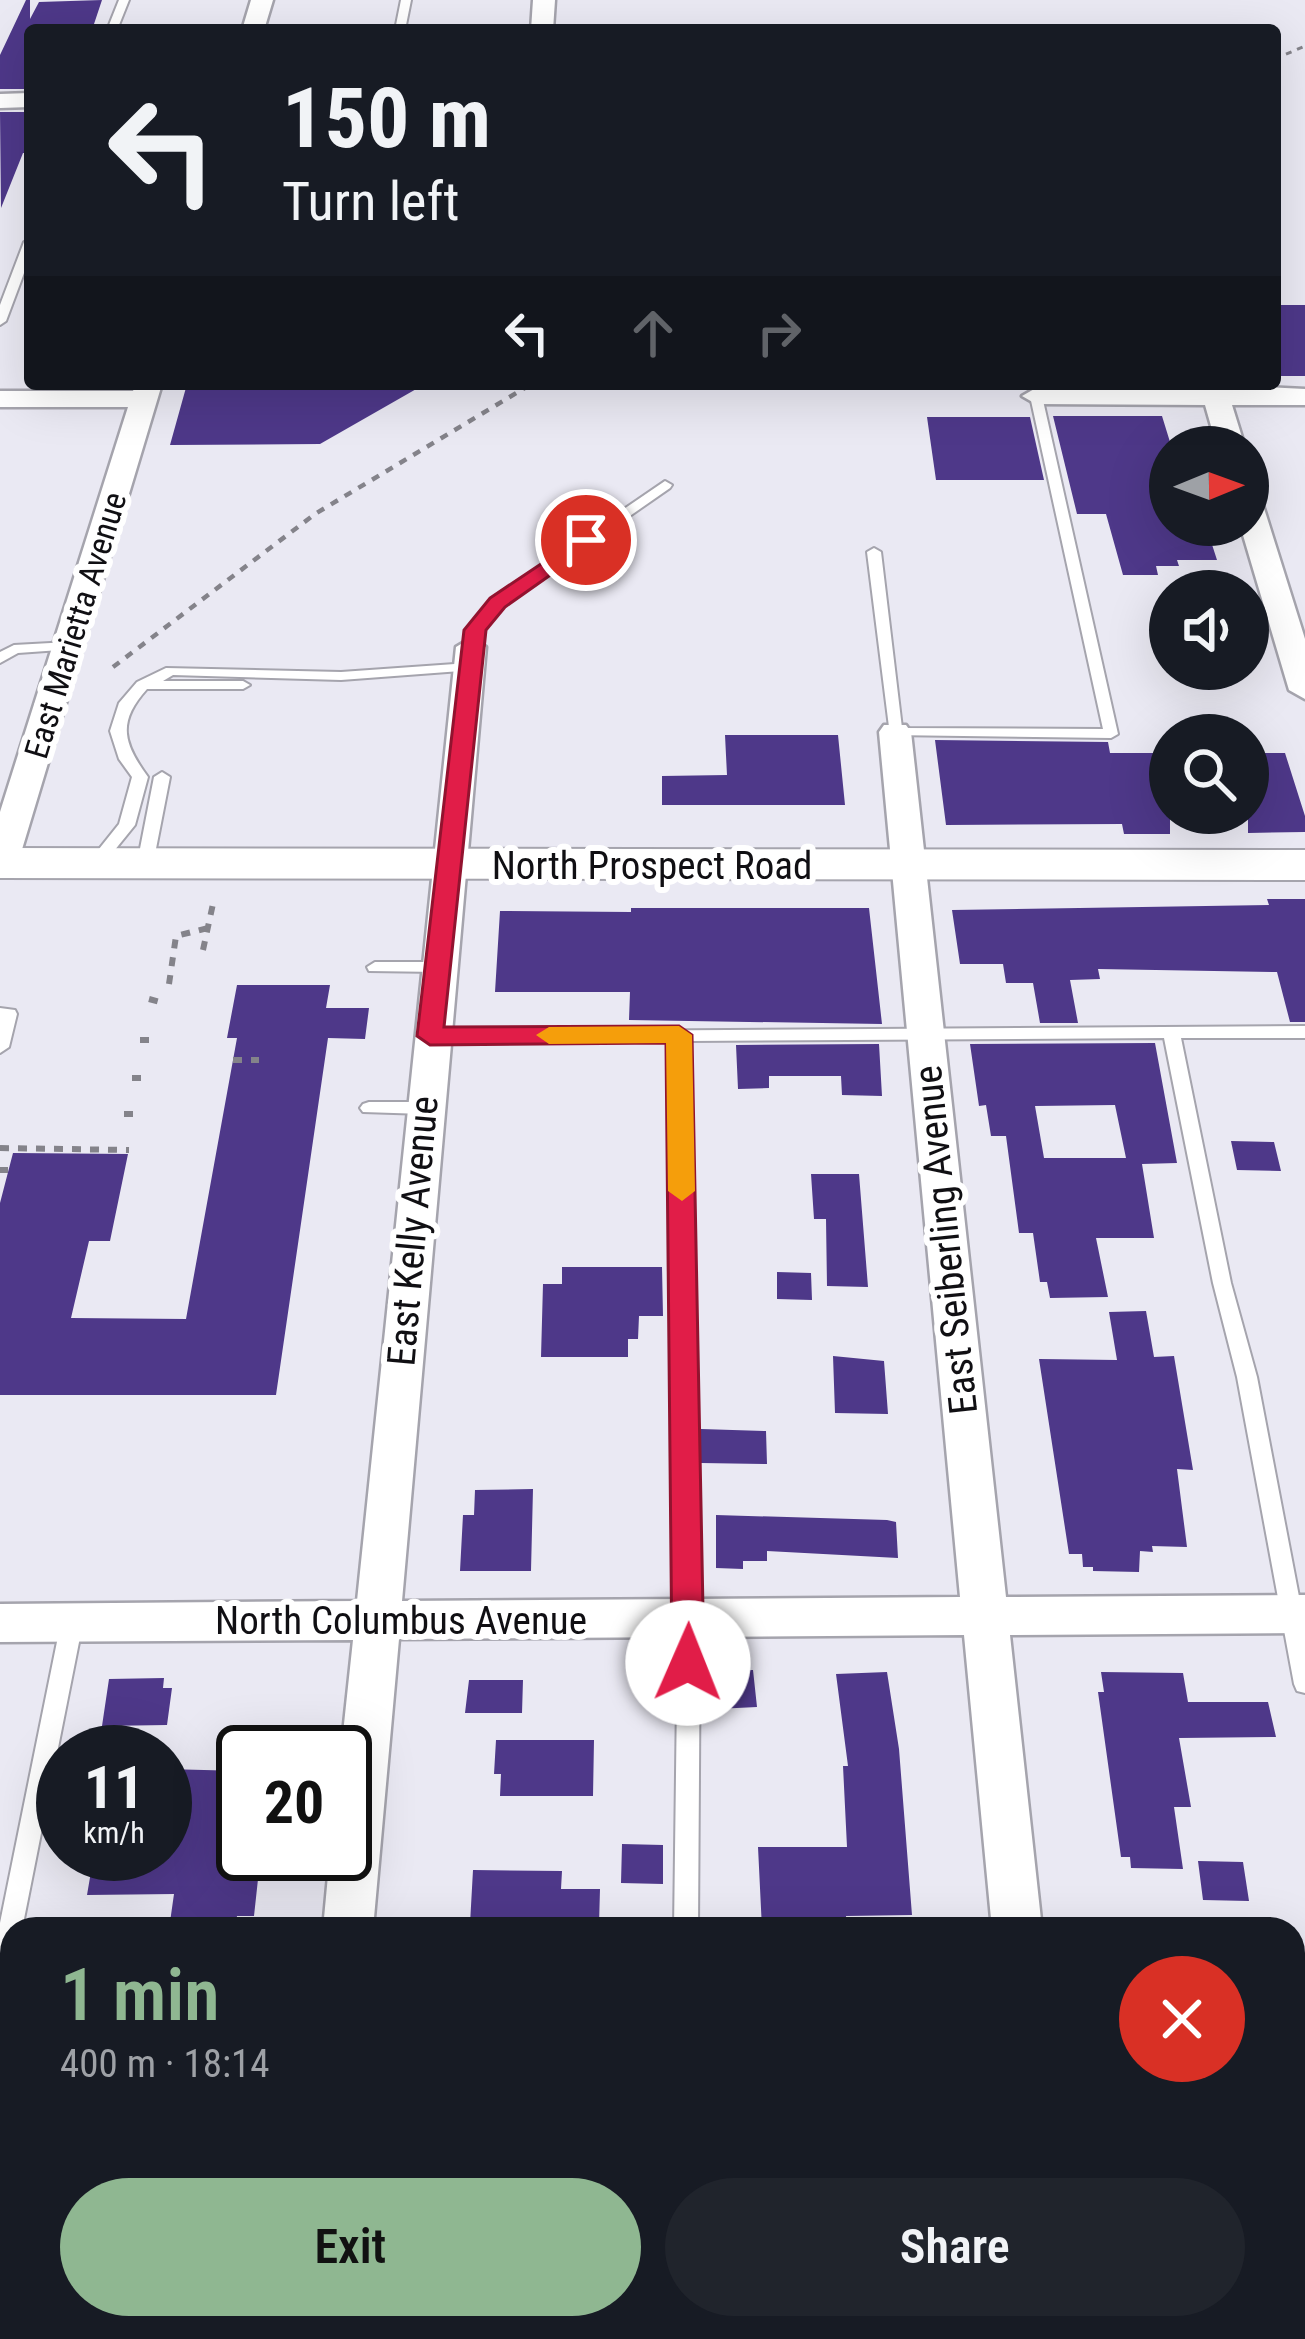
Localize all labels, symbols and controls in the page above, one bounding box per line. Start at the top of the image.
text: 150 m [282,69,491,168]
icon: left [84,72,240,228]
text: Turn left [282,170,459,233]
icon: left [494,300,560,366]
icon: ahead [620,300,686,366]
icon: right [746,300,812,366]
north arrow [1149,426,1269,546]
map controls [1149,426,1269,834]
street label: East Marietta Avenue [16,487,135,763]
pin [535,489,637,591]
icon: arrive [553,507,619,573]
button: sound [1149,570,1269,690]
button: search [1149,714,1269,834]
street label: North Prospect Road [492,843,812,889]
street label: East Seiberling Avenue [905,1063,987,1417]
street label: East Kelly Avenue [378,1094,448,1368]
street label: North Columbus Avenue [215,1598,587,1644]
position arrow [625,1600,751,1726]
speed limit sign: 20 [216,1725,372,1881]
text: 11 [84,1752,144,1823]
text: km/h [83,1815,145,1850]
text: 1 min [60,1953,219,2038]
button: close [1119,1956,1245,2082]
text: 400 m · 18:14 [60,2041,270,2087]
button: Exit [60,2178,641,2316]
button: Share [665,2178,1245,2316]

